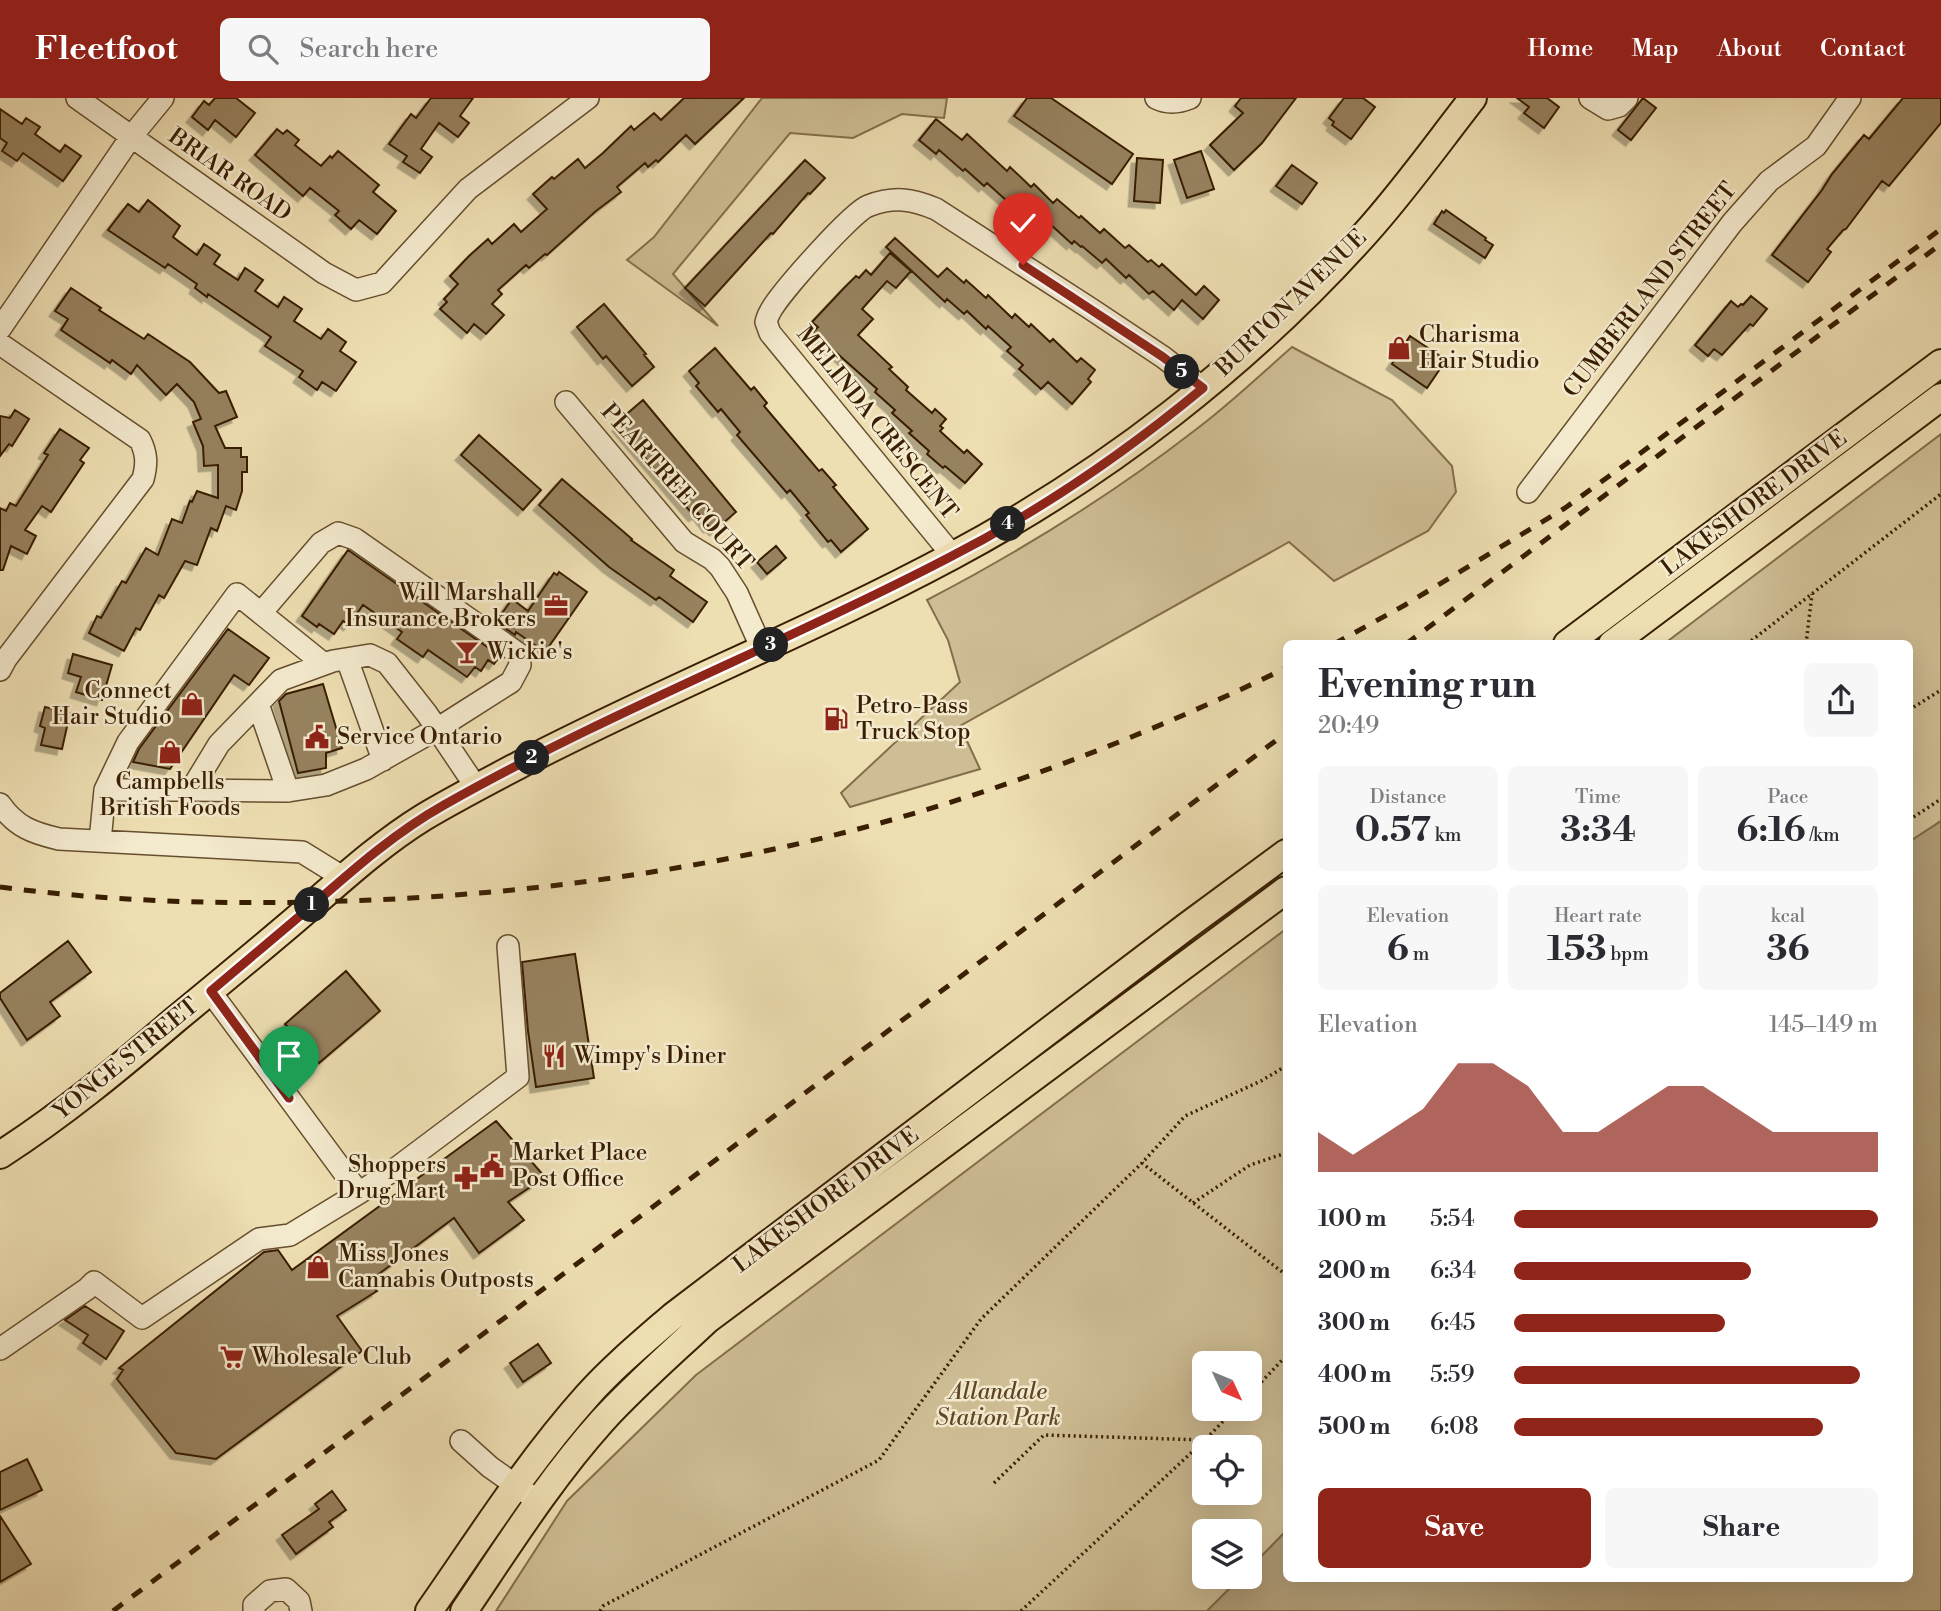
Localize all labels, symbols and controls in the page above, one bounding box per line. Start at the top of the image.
search box [220,18,710,81]
text: Fleetfoot [35,29,178,70]
icon: search [244,30,282,68]
text: Search here [300,33,438,65]
text: Home [1528,34,1593,64]
text: Map [1631,34,1679,64]
text: About [1717,34,1782,64]
text: Contact [1820,34,1906,64]
street label: BRIAR ROAD [162,122,297,228]
street label: CUMBERLAND STREET [1557,177,1743,403]
pin [993,193,1053,265]
icon: check [1004,204,1042,242]
street label: BURTON AVENUE [1209,224,1372,383]
street label: MELINDA CRESCENT [790,321,964,525]
place label: Charisma Hair Studio [1419,321,1539,375]
shop icon: Charisma Hair Studio [1385,334,1413,362]
pin: 5 [1164,354,1200,390]
text: 5 [1176,359,1187,383]
street label: PEARTREE COURT [595,398,759,576]
street label: LAKESHORE DRIVE [1655,424,1853,582]
pin: 4 [990,506,1026,542]
text: 4 [1001,511,1014,535]
place label: Will Marshall Insurance Brokers [345,579,536,633]
office icon: Will Marshall Insurance Brokers [542,592,570,620]
pin: 3 [754,628,788,662]
text: 3 [765,632,776,656]
bar icon: Wickie's [453,638,481,666]
place label: Wickie's [486,638,573,666]
text: Evening run [1318,662,1536,709]
button: share [1804,663,1878,737]
place label: Connect Hair Studio [52,677,172,731]
shop icon: Connect Hair Studio [178,690,206,718]
place label: Petro-Pass Truck Stop [856,692,971,746]
fuel station icon: Petro-Pass Truck Stop [822,705,850,733]
text: 20:49 [1318,712,1379,740]
public building icon: Service Ontario [303,723,331,751]
place label: Service Ontario [337,723,502,751]
shop icon: Campbells British Foods [156,738,184,766]
pin: 2 [514,740,550,776]
text: 2 [526,745,537,769]
place label: Campbells British Foods [99,768,240,822]
text: Distance [1370,785,1446,809]
text: Time [1575,785,1621,809]
text: Pace [1768,785,1808,809]
text: 0.57 [1355,809,1431,852]
text: 3:34 [1560,809,1636,852]
text: 6:16 [1736,809,1806,852]
text: km [1431,823,1461,847]
text: /km [1806,823,1840,847]
pin: 1 [294,888,330,922]
text: 1 [307,892,316,916]
text: Elevation [1367,904,1449,928]
text: Heart rate [1554,904,1642,928]
text: kcal [1771,904,1805,928]
text: 6 [1387,928,1409,971]
text: 153 [1547,928,1607,971]
text: 36 [1766,928,1810,971]
text: m [1409,942,1429,966]
text: bpm [1607,942,1649,966]
street label: YONGE STREET [47,992,204,1127]
text: Elevation [1318,1011,1418,1039]
text: 145–149 m [1769,1011,1878,1039]
pin [259,1026,319,1098]
icon: arrive [270,1037,308,1075]
restaurant icon: Wimpy's Diner [540,1042,568,1070]
place label: Wimpy's Diner [573,1042,727,1070]
street label: LAKESHORE DRIVE [727,1121,925,1279]
place label: Market Place Post Office [512,1139,647,1193]
place label: Shoppers Drug Mart [337,1151,446,1205]
public building icon: Market Place Post Office [478,1152,506,1180]
pharmacy icon: Shoppers Drug Mart [452,1164,480,1192]
text: 100 m [1318,1205,1386,1233]
text: 5:54 [1430,1205,1475,1233]
place label: Miss Jones Cannabis Outposts [338,1240,534,1294]
shop icon: Miss Jones Cannabis Outposts [304,1253,332,1281]
text: 200 m [1318,1257,1390,1285]
text: 6:34 [1430,1257,1476,1285]
text: 300 m [1318,1309,1390,1337]
text: 6:45 [1430,1309,1476,1337]
supermarket icon: Wholesale Club [218,1343,246,1371]
place label: Wholesale Club [251,1343,412,1371]
north arrow [1192,1351,1262,1421]
map controls [1192,1351,1262,1589]
text: 400 m [1318,1361,1391,1389]
text: 5:59 [1430,1361,1474,1389]
park label: Allandale Station Park [936,1378,1060,1432]
text: 500 m [1318,1413,1390,1441]
text: 6:08 [1430,1413,1478,1441]
button: locate [1192,1435,1262,1505]
button: Save [1318,1488,1591,1568]
button: Share [1605,1488,1878,1568]
button: layers [1192,1519,1262,1589]

